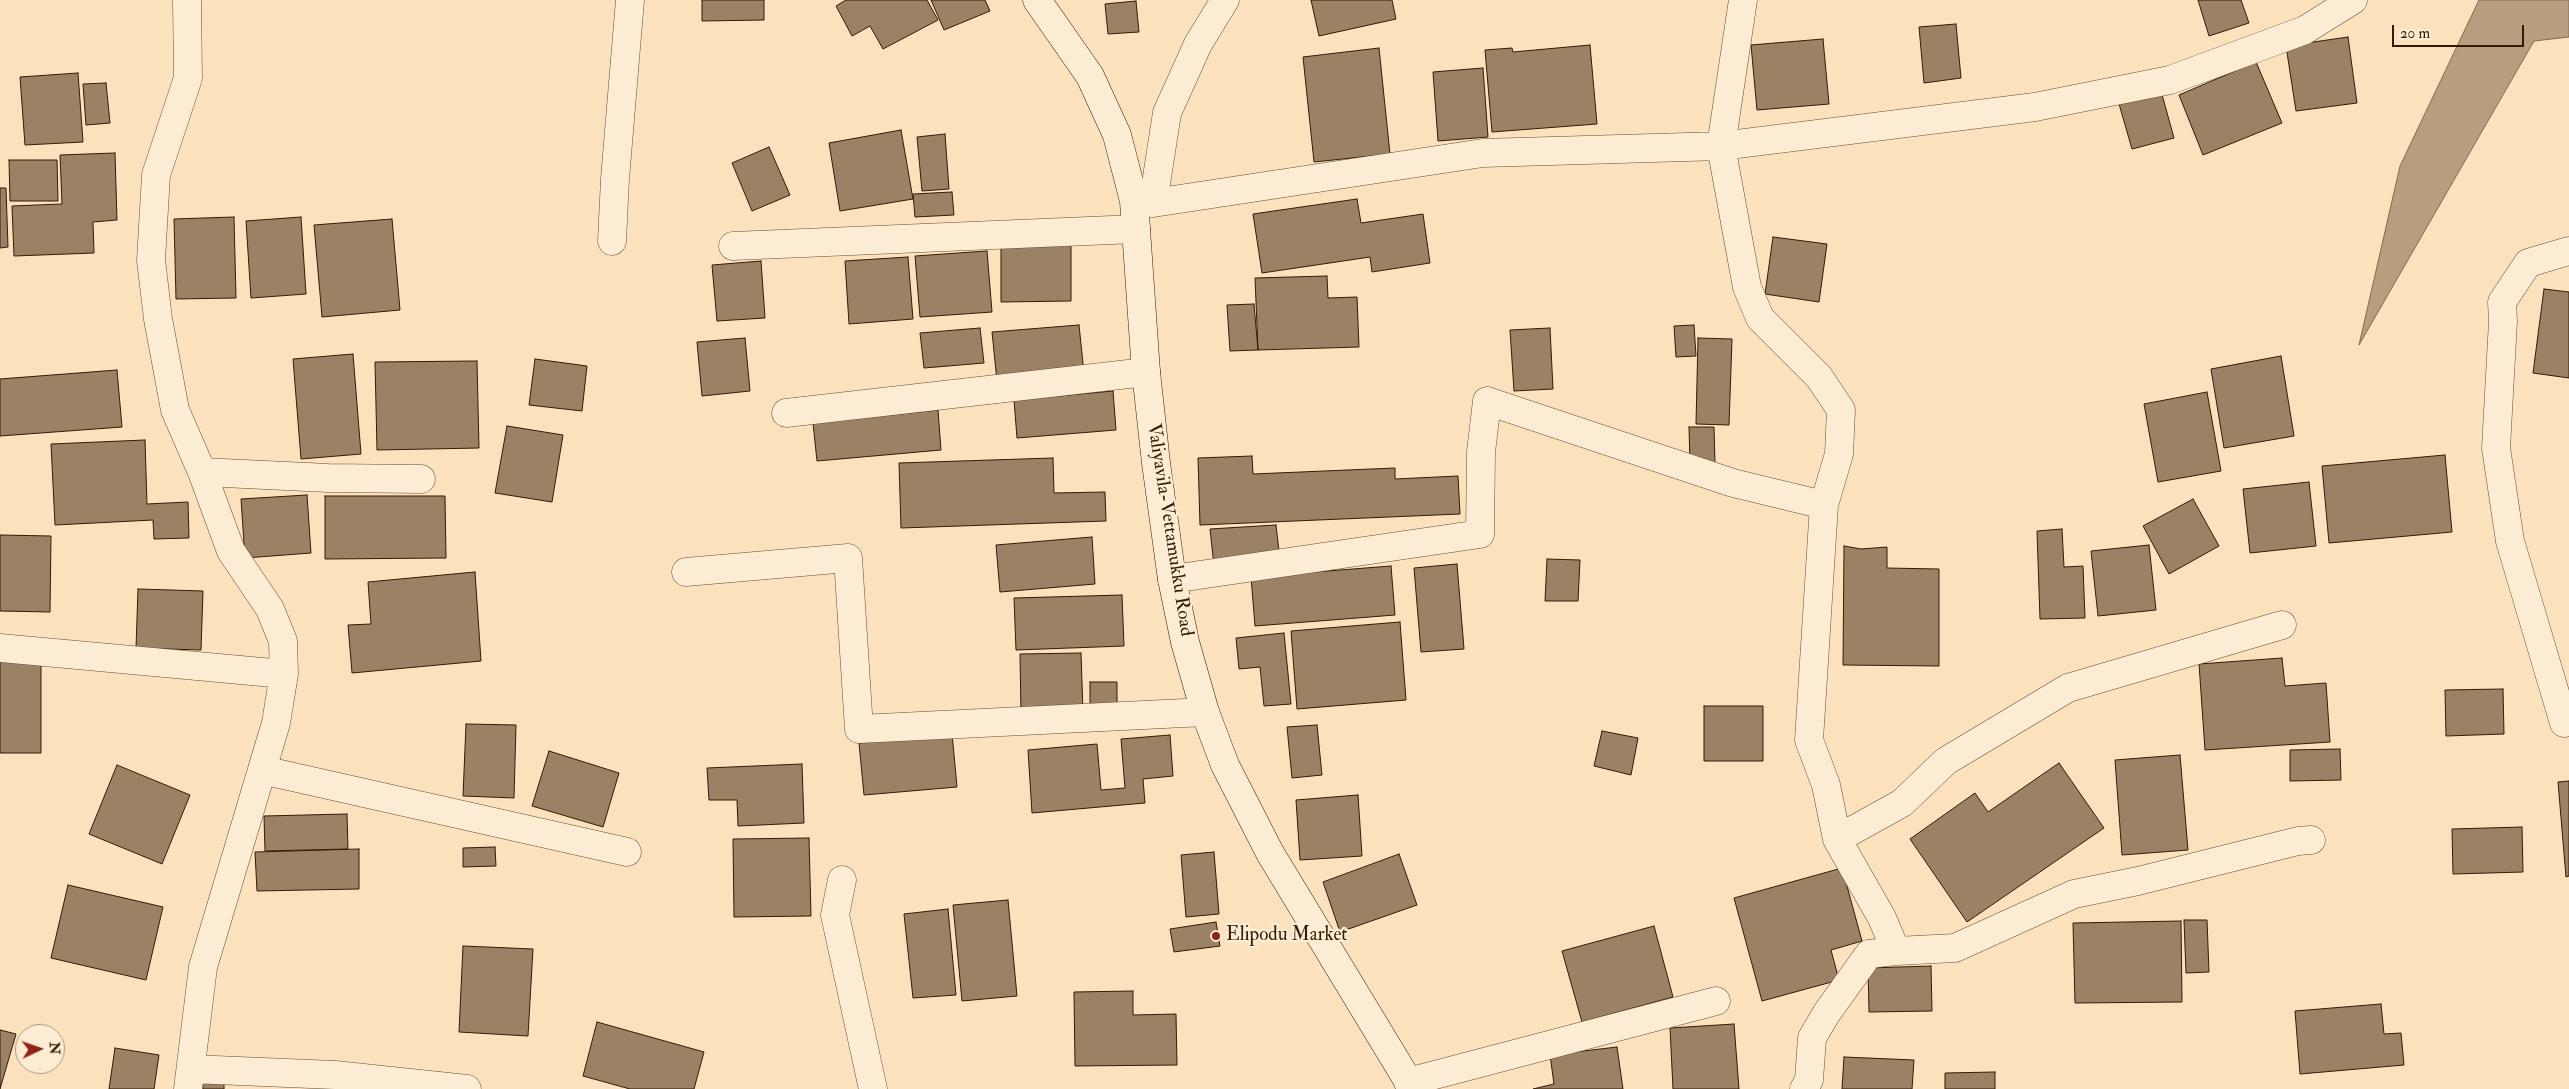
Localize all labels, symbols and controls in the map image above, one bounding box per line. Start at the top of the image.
scale bar [2394,15,2526,47]
text: 20 m [2400,24,2430,43]
street label: Valiyavila-Vettamukku Road [1141,422,1197,638]
place label: Elipodu Market [1226,925,1347,947]
marker: Elipodu Market [1210,930,1222,942]
north arrow [15,1024,65,1074]
text: N [46,1042,63,1055]

